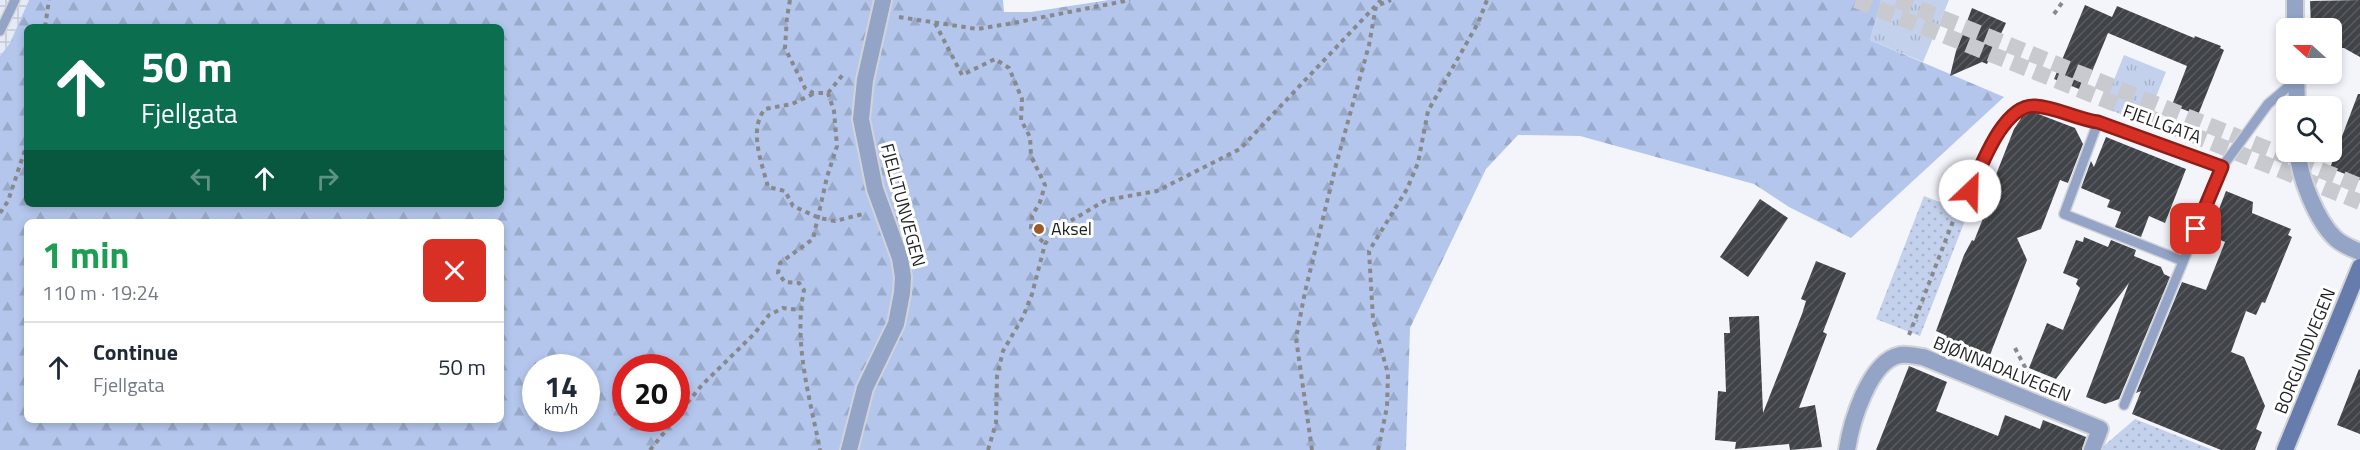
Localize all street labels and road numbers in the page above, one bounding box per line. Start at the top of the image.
street label: FJELLGATA [2119,97,2205,150]
street label: FJELLTUNVEGEN [874,140,933,269]
street label: BORGUNDVEGEN [2267,284,2342,418]
street label: BJØNNADALVEGEN [1929,329,2075,408]

